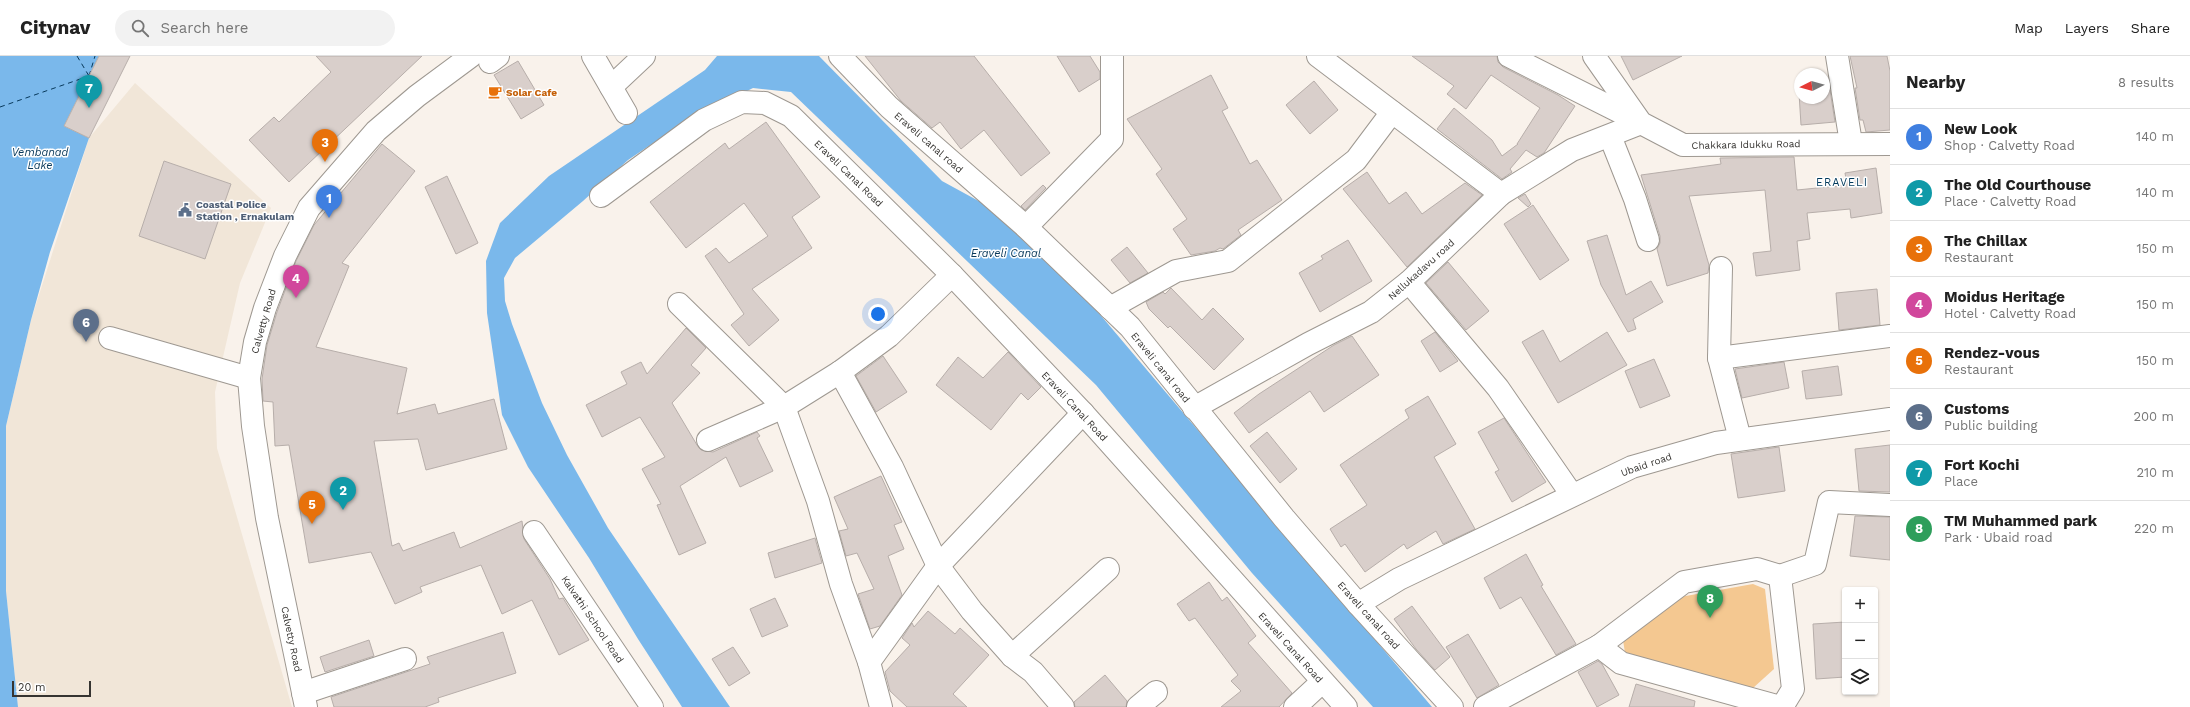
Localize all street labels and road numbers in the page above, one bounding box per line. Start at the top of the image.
street label: Eraveli canal road [892,110,965,175]
street label: Eraveli Canal Road [812,138,885,209]
street label: Chakkara Idukku Road [1691,138,1801,151]
street label: Nellukadavu road [1386,237,1457,302]
street label: Calvetty Road [249,288,278,355]
street label: Eraveli canal road [1129,330,1192,405]
street label: Eraveli Canal Road [1040,369,1110,443]
street label: Ubaid road [1619,451,1673,478]
street label: Kalvathi School Road [559,574,626,665]
street label: Eraveli canal road [1335,579,1402,651]
street label: Calvetty Road [279,605,304,673]
street label: Eraveli Canal Road [1256,610,1325,685]

